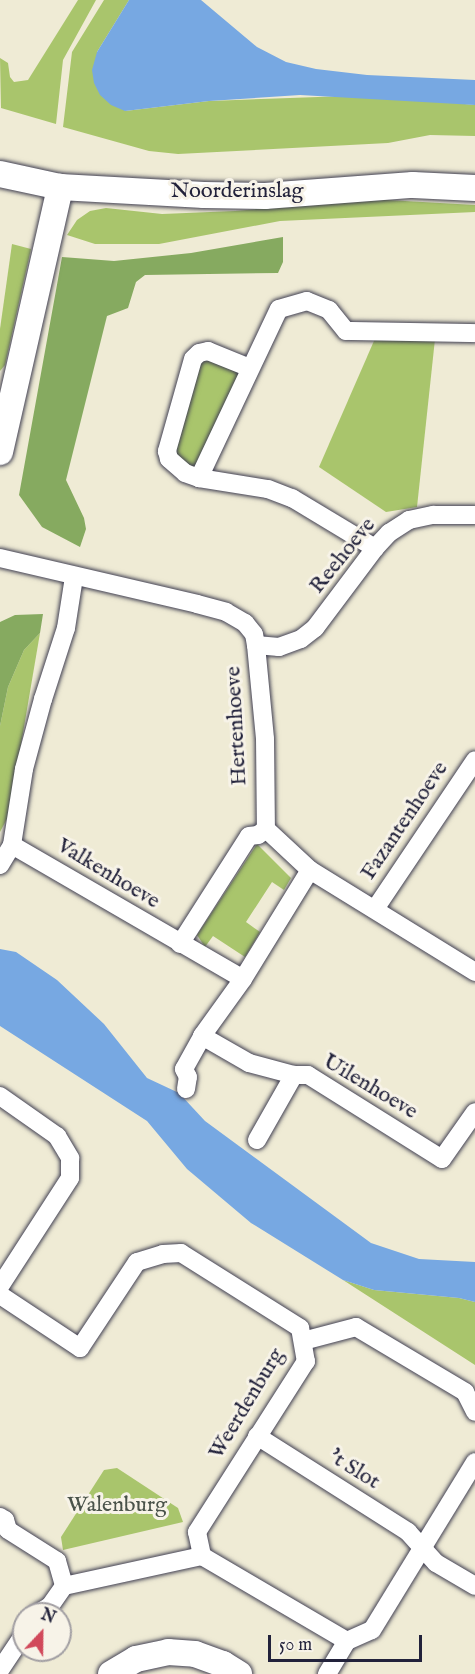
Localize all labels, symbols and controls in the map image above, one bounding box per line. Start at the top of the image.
street label: Noorderinslag [171,179,303,205]
street label: Reehoeve [304,513,382,599]
street label: Hertenhoeve [221,666,253,786]
street label: Fazantenhoeve [356,757,454,885]
street label: Valkenhoeve [52,833,164,915]
street label: Uilenhoeve [318,1048,422,1126]
street label: Weerdenburg [204,1344,290,1464]
street label: 't Slot [324,1444,384,1496]
park label: Walenburg [67,1493,167,1519]
north arrow [12,1602,72,1662]
text: N [38,1605,58,1629]
scale bar [271,1623,426,1661]
text: 50 m [279,1634,312,1657]

